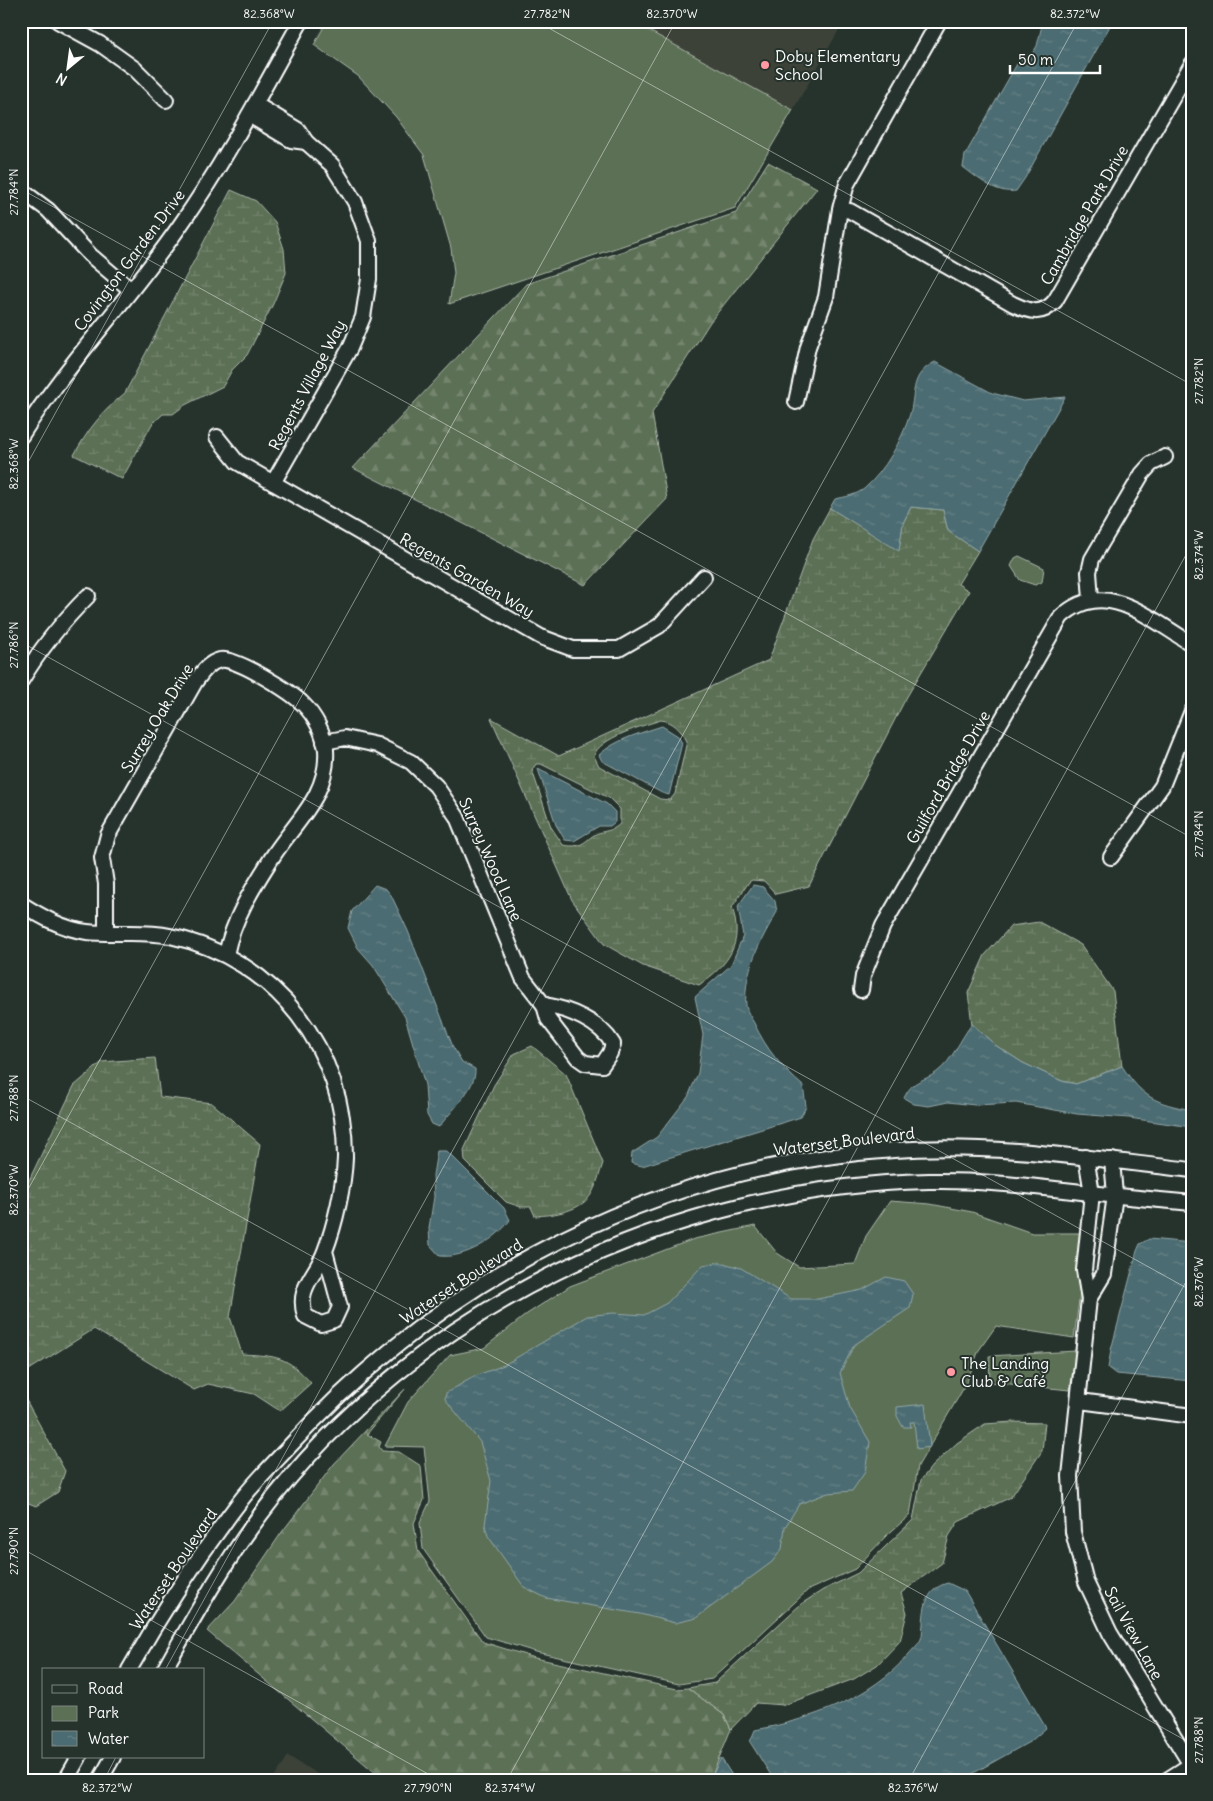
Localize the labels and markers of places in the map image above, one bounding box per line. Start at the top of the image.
place label: Doby Elementary School [775,46,901,84]
marker: Doby Elementary School [759,59,771,71]
place label: The Landing Club & Café [961,1353,1049,1391]
marker: The Landing Club & Café [945,1366,957,1378]

